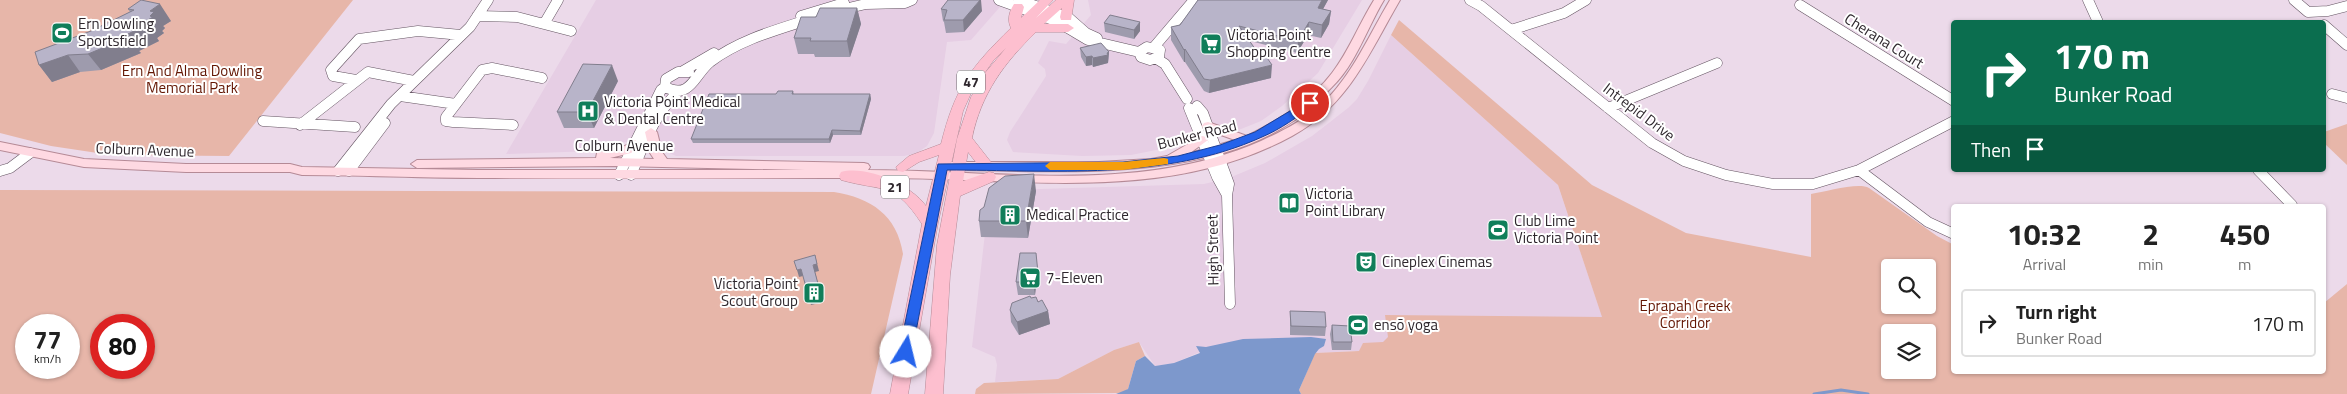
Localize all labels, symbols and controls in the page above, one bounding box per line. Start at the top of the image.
street label: Cherana Court [1840,7,1929,74]
place label: Ern Dowling Sportsfield [78,12,155,52]
sports icon: Ern Dowling Sportsfield [50,21,74,45]
place label: Victoria Point Shopping Centre [1227,23,1331,63]
text: 170 m [2054,29,2150,83]
supermarket icon: Victoria Point Shopping Centre [1199,32,1223,56]
icon: right [1971,40,2036,105]
park label: Ern And Alma Dowling Memorial Park [122,59,262,99]
road number: 47 [957,70,985,94]
street label: Intrepid Drive [1599,77,1680,146]
text: Bunker Road [2054,77,2173,111]
pin [1289,82,1331,124]
icon: arrive [1296,89,1324,117]
place label: Victoria Point Medical & Dental Centre [604,90,741,130]
hospital icon: Victoria Point Medical & Dental Centre [576,99,600,123]
street label: Bunker Road [1155,114,1239,155]
street label: Colburn Avenue [575,134,673,157]
text: Then [1971,135,2011,164]
icon: arrive [2021,135,2049,163]
street label: Colburn Avenue [95,136,195,163]
road number: 21 [881,176,909,198]
place label: Victoria Point Library [1305,182,1385,222]
library icon: Victoria Point Library [1277,191,1301,215]
building icon: Medical Practice [998,203,1022,227]
place label: Medical Practice [1026,203,1129,226]
place label: Club Lime Victoria Point [1514,209,1599,249]
text: 10:32 [2007,211,2082,257]
text: 2 [2142,211,2159,257]
text: 450 [2220,211,2270,257]
street label: High Street [1200,214,1225,286]
sports icon: Club Lime Victoria Point [1486,218,1510,242]
theatre icon: Cineplex Cinemas [1354,250,1378,274]
place label: Cineplex Cinemas [1382,250,1492,273]
text: Arrival [2023,252,2066,276]
text: min [2138,252,2163,276]
text: m [2238,252,2251,276]
map controls [1881,259,1936,379]
button: search [1881,259,1936,314]
supermarket icon: 7-Eleven [1018,266,1042,290]
place label: 7-Eleven [1046,266,1103,289]
place label: Victoria Point Scout Group [714,272,799,312]
building icon: Victoria Point Scout Group [802,281,826,305]
park label: Eprapah Creek Corridor [1639,294,1731,334]
text: Turn right [2016,297,2097,326]
icon: right [1973,309,2001,337]
text: 170 m [2252,309,2304,338]
sports icon: ensō yoga [1346,313,1370,337]
place label: ensō yoga [1374,313,1439,336]
speed limit sign: 80 [90,314,155,379]
text: 77 [33,321,62,359]
button: layers [1881,324,1936,379]
position arrow [879,325,931,377]
text: Bunker Road [2016,326,2102,350]
text: km/h [34,349,61,368]

